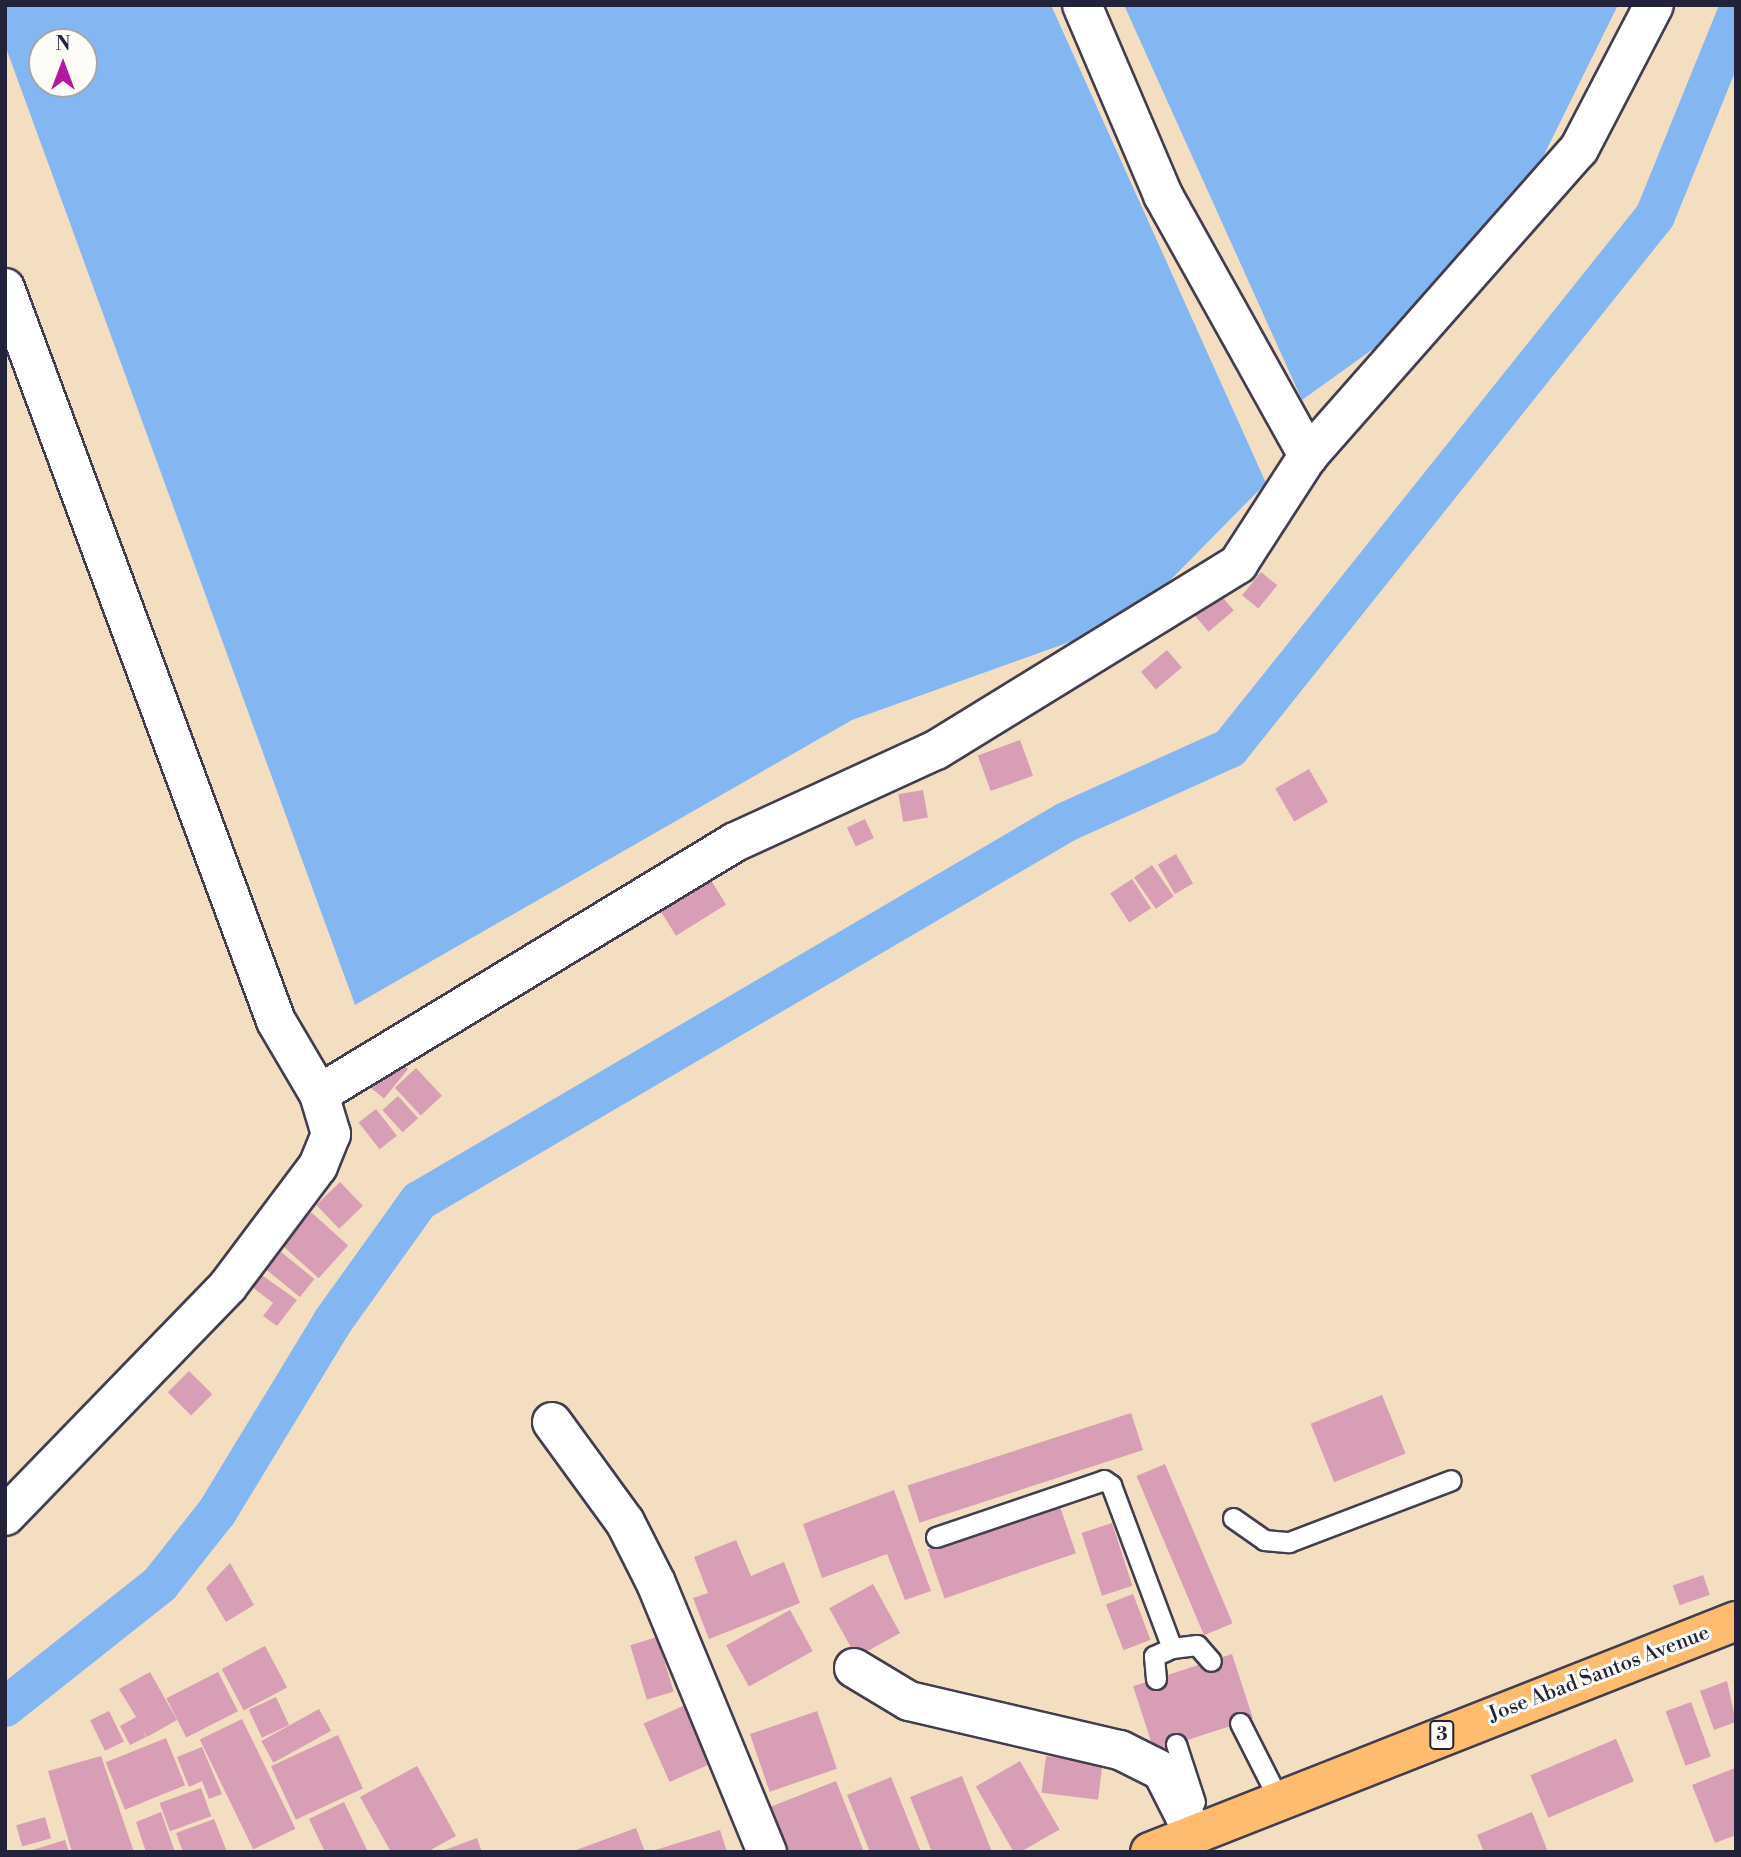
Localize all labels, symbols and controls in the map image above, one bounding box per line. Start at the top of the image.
north arrow [28,28,98,98]
text: N [55,32,71,56]
street label: Jose Abad Santos Avenue [1485,1620,1713,1728]
road number: 3 [1428,1720,1456,1750]

